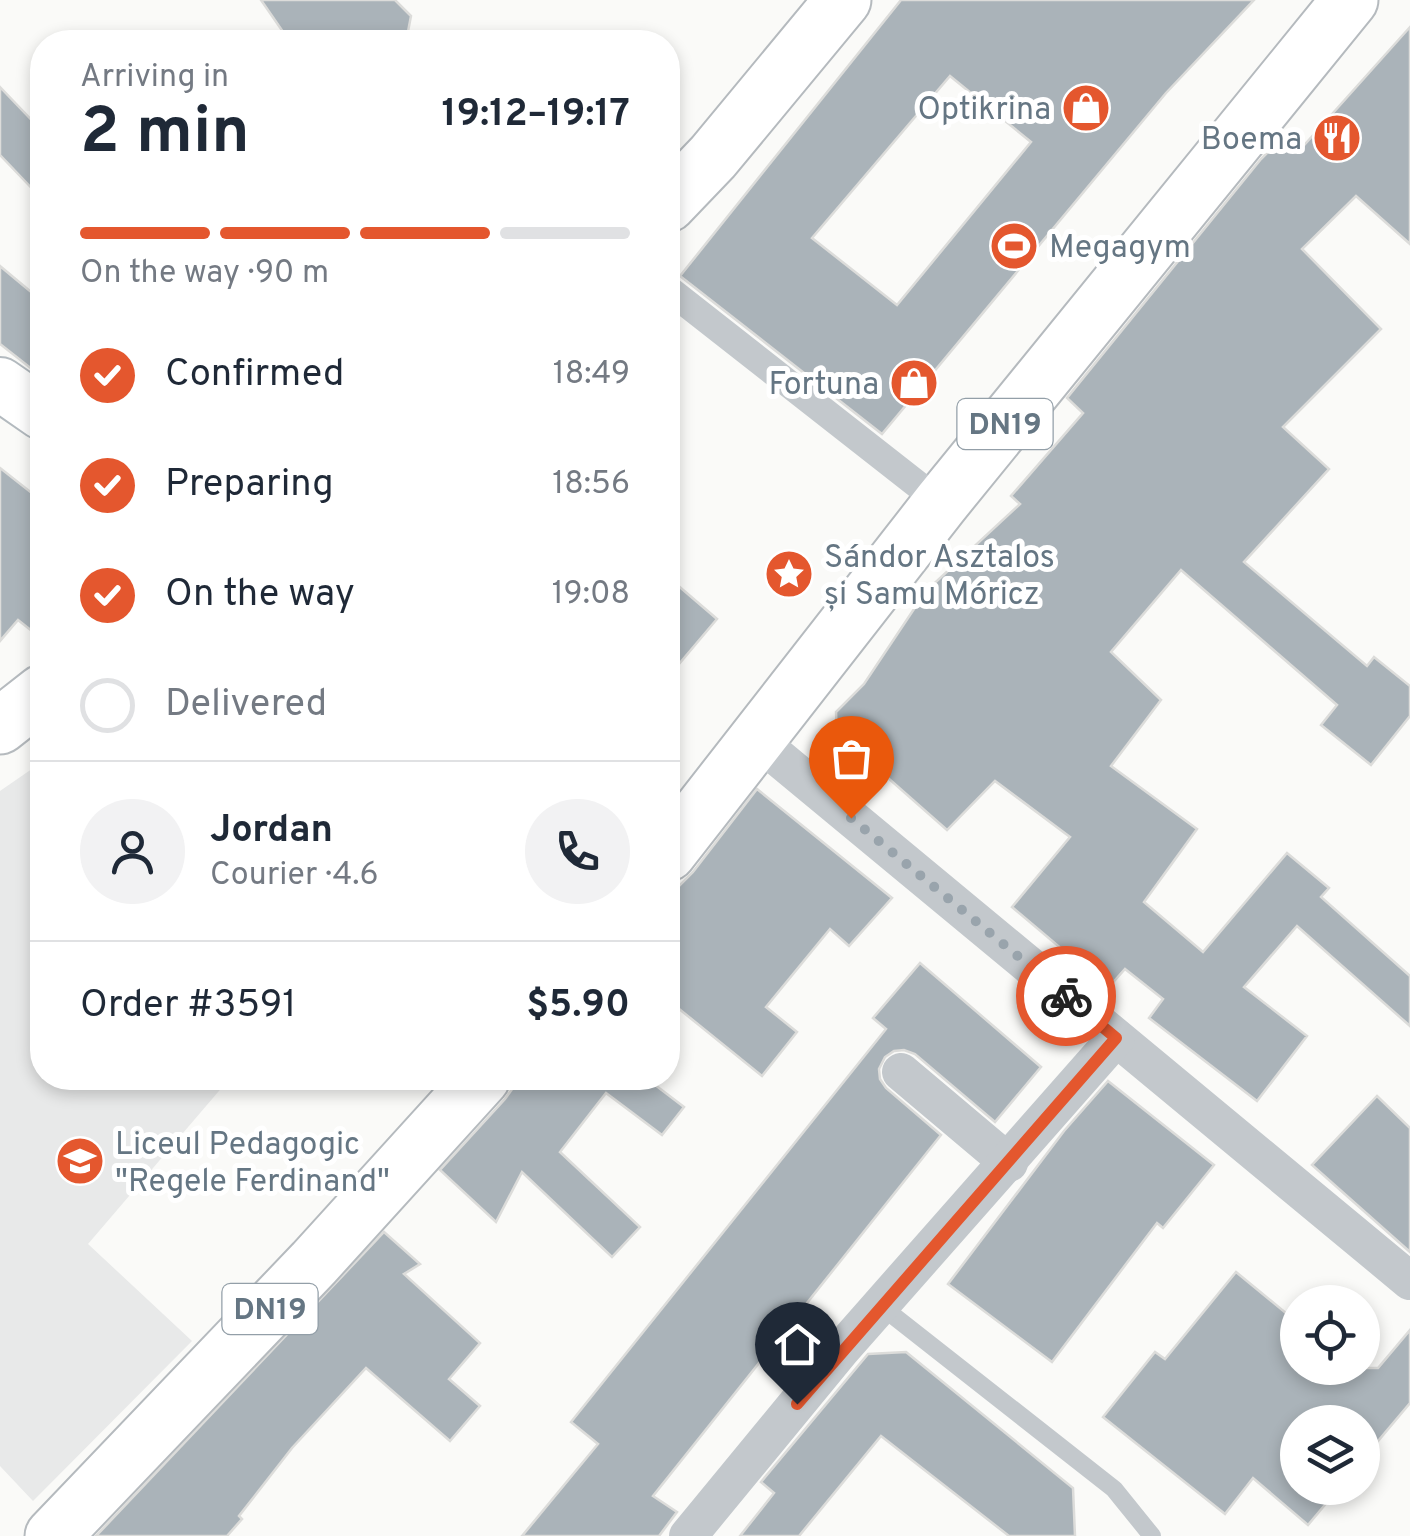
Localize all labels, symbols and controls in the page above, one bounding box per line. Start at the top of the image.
text: Arriving in [80,58,229,98]
shop icon: Optikrina [1060,82,1112,134]
text: 19:12–19:17 [441,91,630,140]
place label: Optikrina [918,91,1051,131]
text: 2 min [80,94,250,176]
restaurant icon: Boema [1311,112,1363,164]
place label: Boema [1201,121,1302,161]
sports icon: Megagym [988,220,1040,272]
place label: Megagym [1049,229,1191,269]
text: On the way · 90 m [80,254,329,294]
icon: check [80,348,135,403]
text: Confirmed [165,351,344,400]
text: 18:49 [553,355,630,395]
shop icon: Fortuna [888,357,940,409]
place label: Fortuna [768,366,879,406]
road number: DN19 [958,399,1052,449]
icon: check [80,458,135,513]
text: Preparing [165,461,334,510]
text: 18:56 [552,465,630,505]
place label: Sándor Asztalos și Samu Móricz [824,539,1055,616]
place icon: Sándor Asztalos și Samu Móricz [763,548,815,600]
icon: check [80,568,135,623]
text: On the way [165,571,355,620]
text: 19:08 [552,575,630,615]
text: Delivered [165,681,327,730]
pin [809,716,894,819]
icon: bag [824,731,879,786]
button: person [80,799,185,904]
button: phone [525,799,630,904]
text: Jordan [210,807,333,856]
text: Courier · 4.6 [210,856,379,896]
courier [1016,946,1116,1046]
icon: bike [1039,969,1094,1024]
text: Order #3591 [80,982,297,1031]
text: $5.90 [526,982,630,1031]
place label: Liceul Pedagogic "Regele Ferdinand" [115,1126,390,1203]
school or university icon: Liceul Pedagogic "Regele Ferdinand" [54,1135,106,1187]
road number: DN19 [222,1284,318,1334]
map controls [1280,1285,1380,1505]
button: locate [1280,1285,1380,1385]
pin [755,1302,840,1405]
icon: home [770,1317,825,1372]
button: layers [1280,1405,1380,1505]

